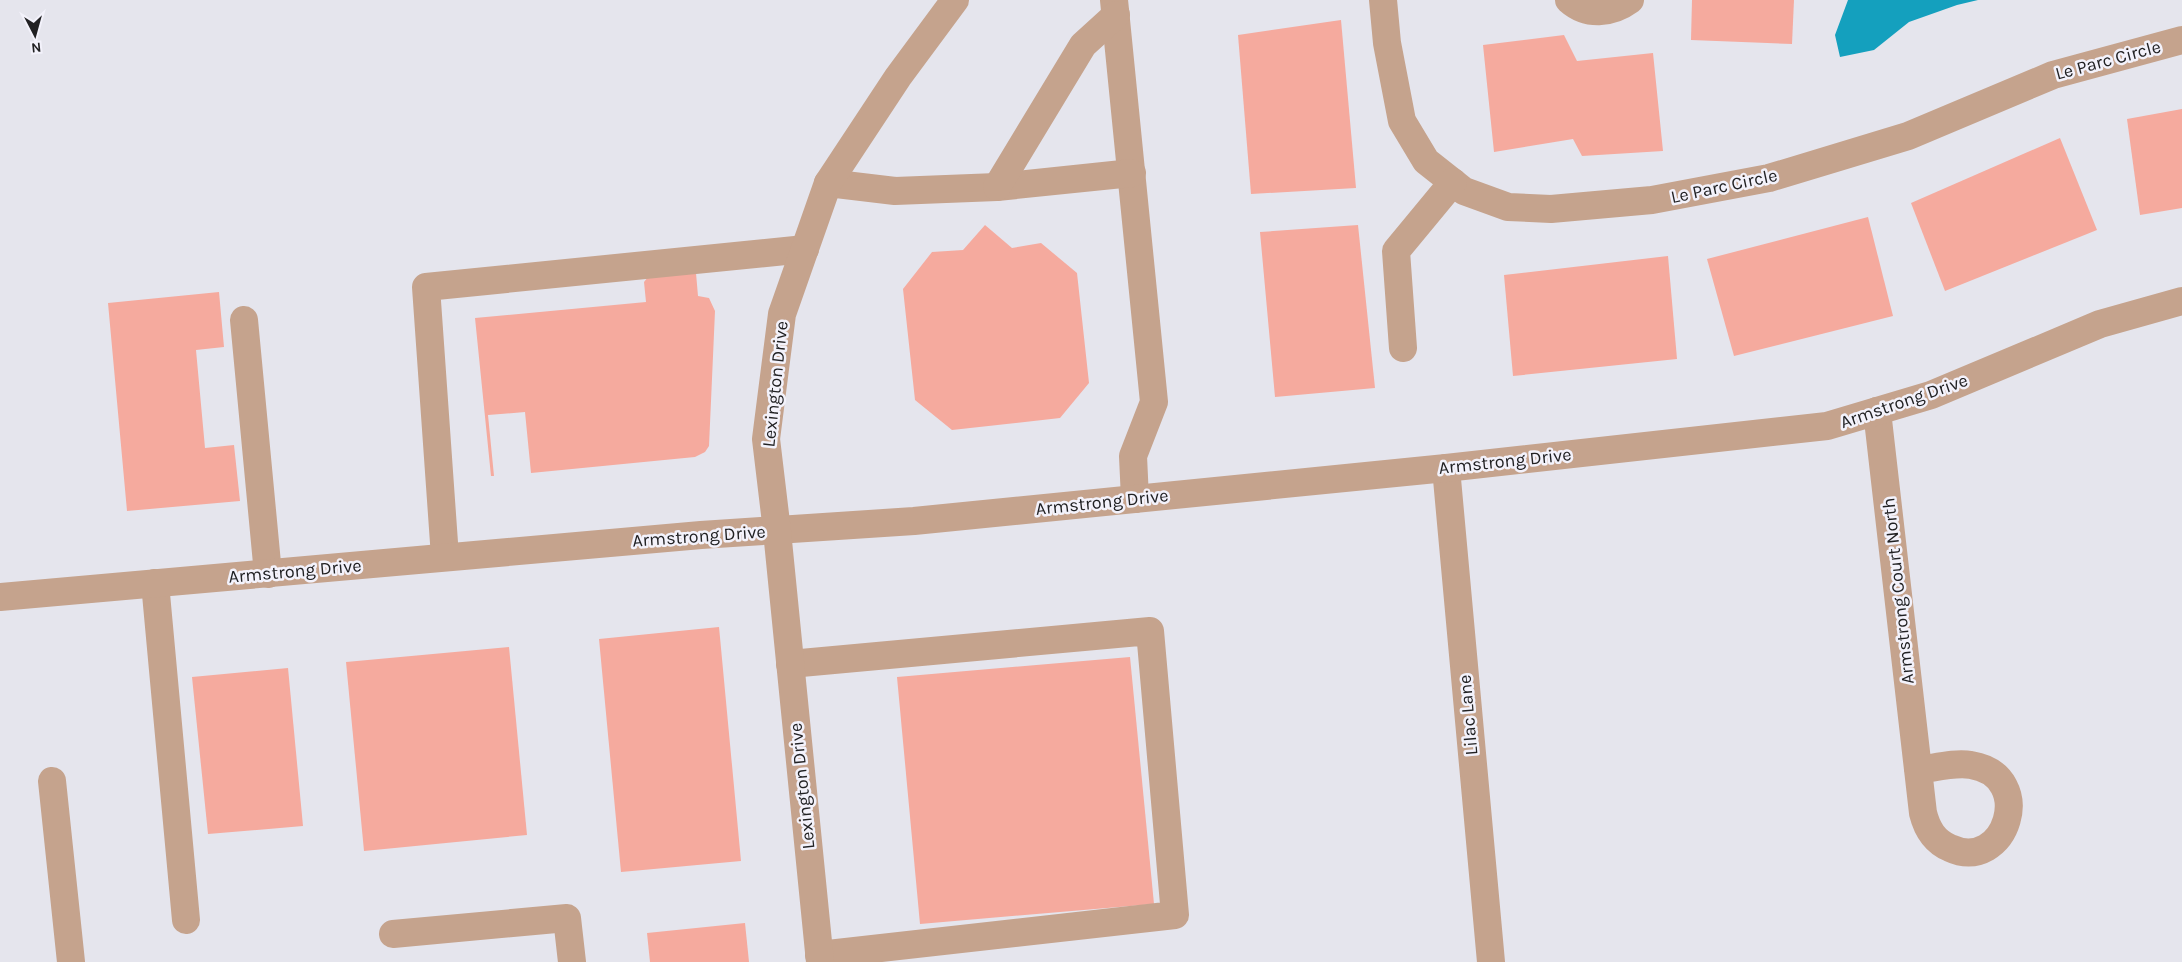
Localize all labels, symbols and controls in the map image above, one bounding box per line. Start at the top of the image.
north arrow [10,10,60,60]
street label: Le Parc Circle [2053,35,2163,85]
text: N [30,38,42,56]
street label: Le Parc Circle [1669,164,1779,208]
street label: Lexington Drive [757,320,793,448]
street label: Armstrong Drive [1837,369,1971,433]
street label: Armstrong Drive [1437,443,1573,479]
street label: Armstrong Drive [1034,484,1170,520]
street label: Armstrong Court North [1877,497,1919,685]
street label: Armstrong Drive [632,520,766,552]
street label: Armstrong Drive [227,554,363,588]
street label: Lilac Lane [1454,674,1482,756]
street label: Lexington Drive [784,722,820,850]

